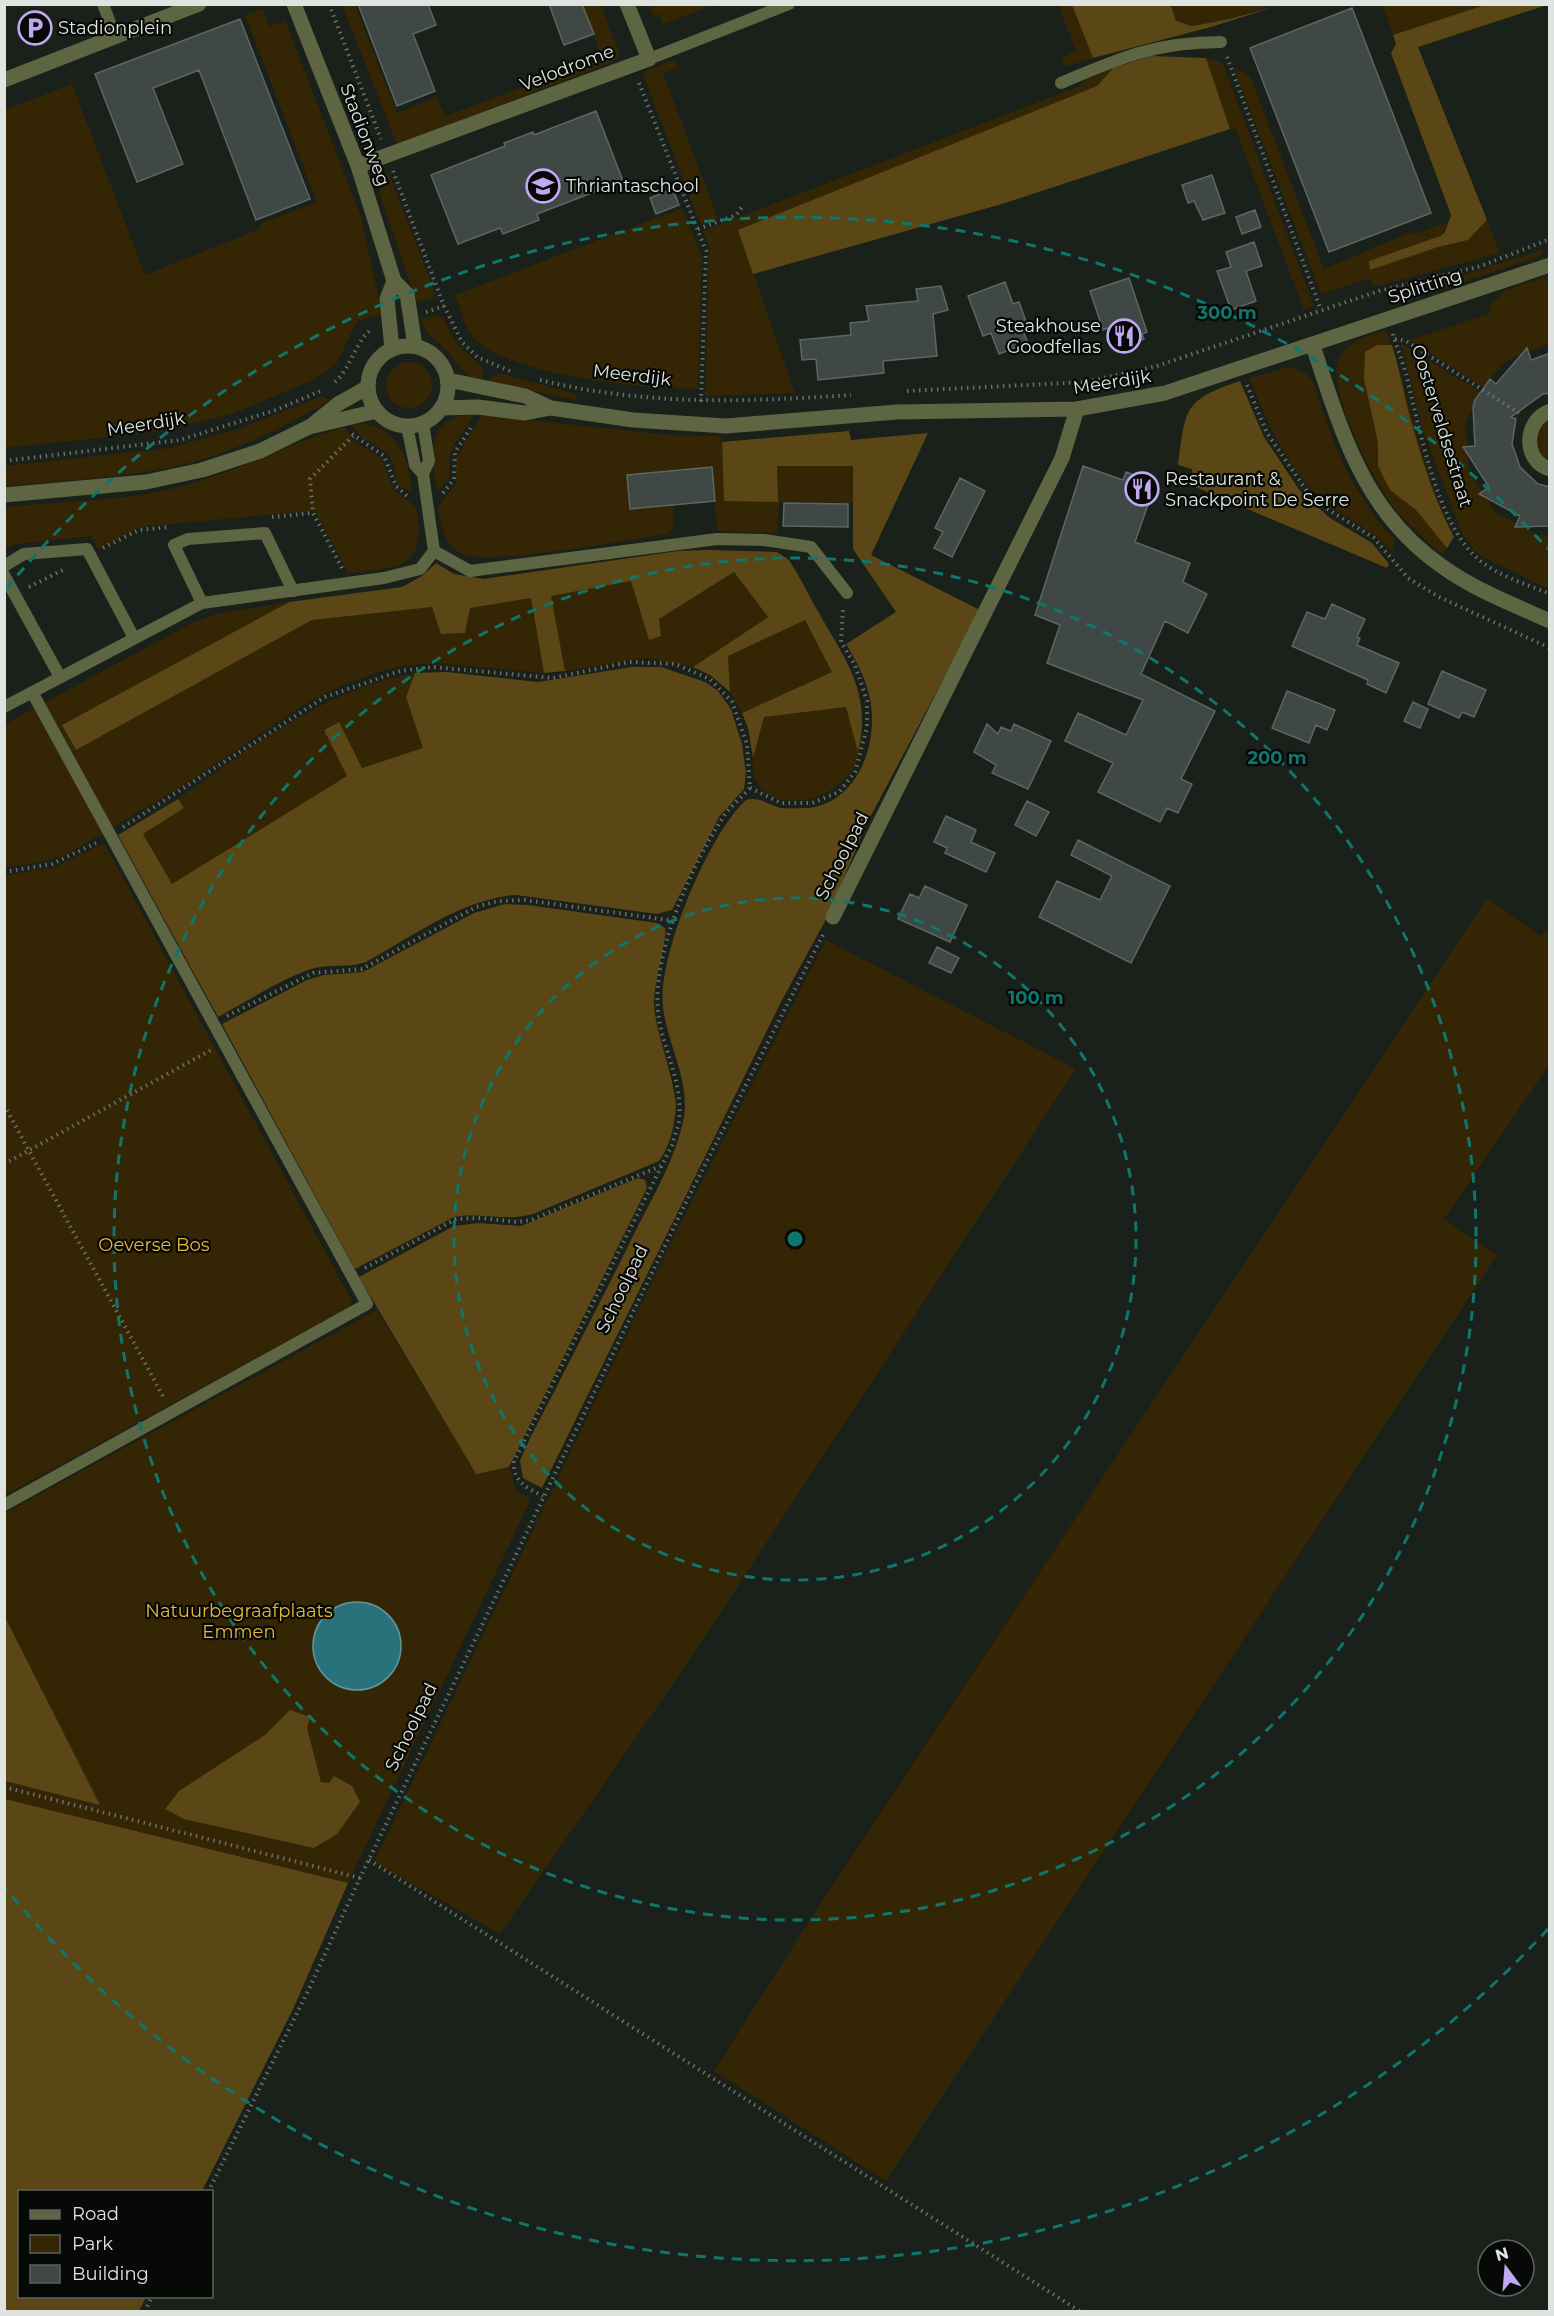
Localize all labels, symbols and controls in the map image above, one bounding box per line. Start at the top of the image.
parking icon: Stadionplein [17,10,53,46]
place label: Stadionplein [58,17,172,39]
street label: Velodrome [517,40,617,96]
street label: Stadionweg [335,81,395,189]
school or university icon: Thriantaschool [525,168,561,204]
place label: Thriantaschool [566,175,699,197]
street label: Splitting [1385,264,1465,308]
text: 300 m [1196,302,1257,324]
place label: Steakhouse Goodfellas [996,315,1101,358]
restaurant icon: Steakhouse Goodfellas [1106,318,1142,354]
street label: Oosterveldsestraat [1407,342,1477,510]
street label: Meerdijk [592,359,673,391]
street label: Meerdijk [1071,365,1153,399]
street label: Meerdijk [105,407,187,441]
place label: Restaurant & Snackpoint De Serre [1165,468,1349,511]
restaurant icon: Restaurant & Snackpoint De Serre [1124,471,1160,507]
text: 200 m [1247,747,1307,769]
street label: Schoolpad [810,808,874,904]
text: 100 m [1008,987,1064,1009]
centre of rings [785,1229,805,1249]
park label: Oeverse Bos [98,1234,210,1256]
street label: Schoolpad [591,1241,653,1337]
park label: Natuurbegraafplaats Emmen [145,1600,333,1643]
street label: Schoolpad [380,1679,442,1775]
legend [18,2190,213,2298]
text: Road [72,2203,119,2225]
text: Park [72,2233,113,2255]
north arrow [1476,2238,1536,2298]
text: N [1493,2243,1511,2265]
text: Building [72,2263,149,2285]

